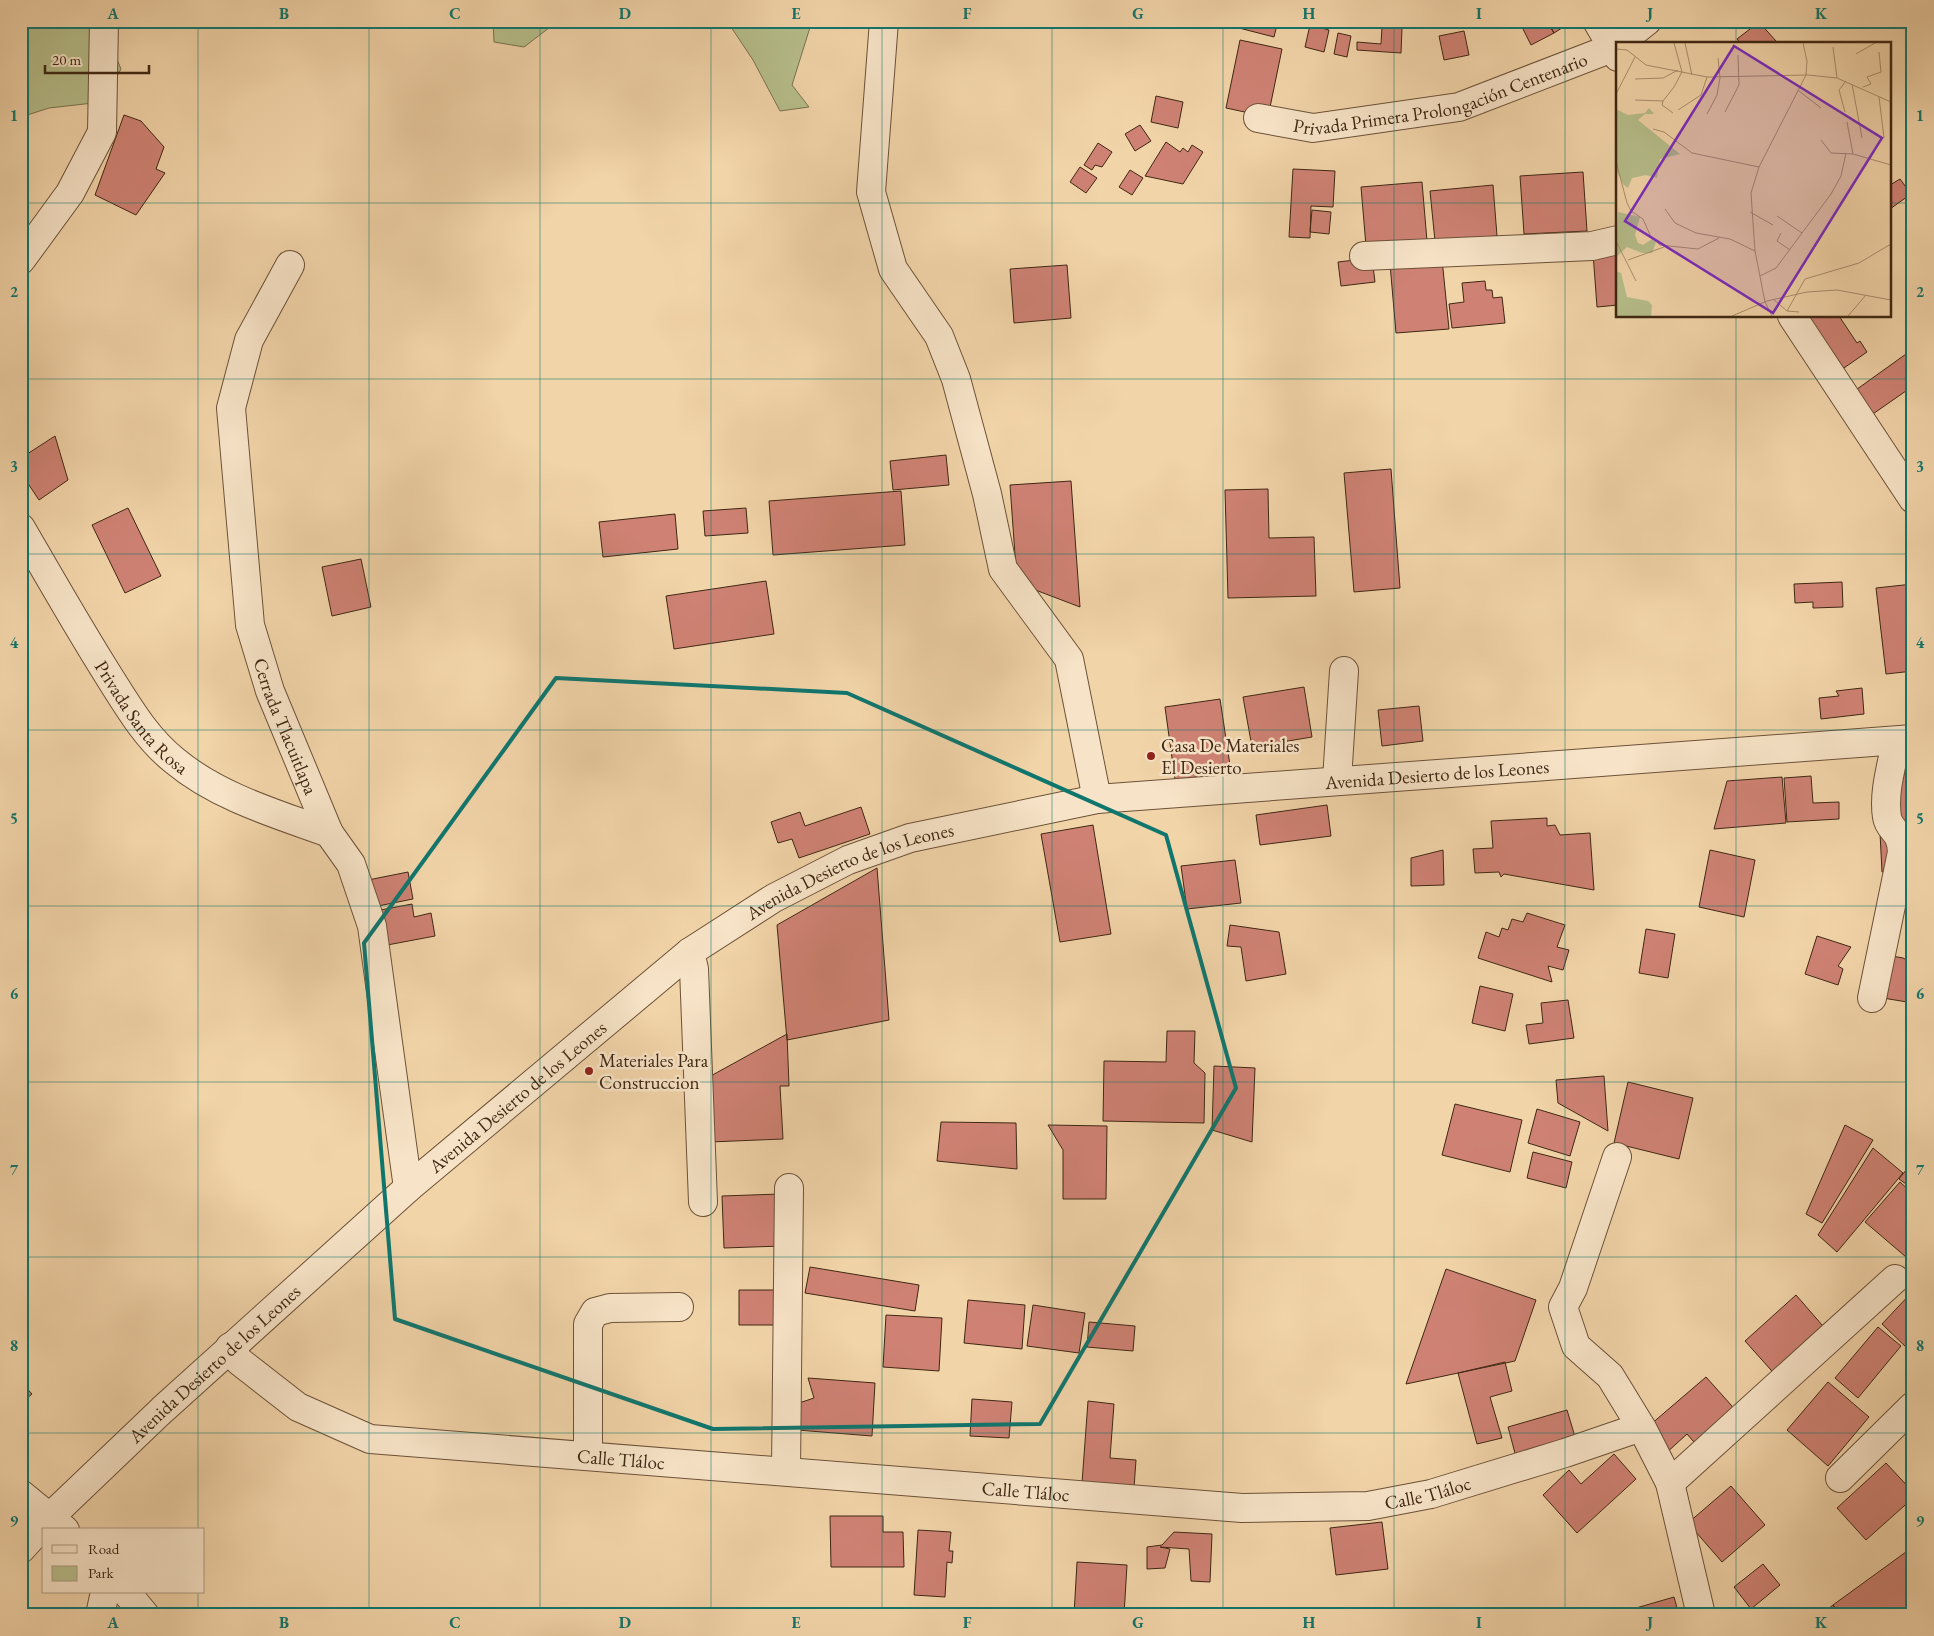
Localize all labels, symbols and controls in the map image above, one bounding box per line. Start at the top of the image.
text: A [106,3,119,24]
text: B [279,3,289,24]
text: C [449,3,461,24]
text: D [619,3,631,24]
text: E [791,3,801,24]
text: F [963,3,972,24]
text: G [1132,3,1144,24]
text: H [1303,3,1316,24]
text: I [1476,3,1482,24]
text: J [1645,3,1653,24]
text: K [1815,3,1828,24]
scale bar [45,42,149,74]
inset map [1616,42,1892,318]
street label: Privada Primera Prolongación Centenario [1291,47,1591,141]
text: 20 m [52,50,81,69]
text: 1 [10,105,18,126]
text: 1 [1916,105,1924,126]
text: 2 [10,281,19,302]
text: 2 [1916,281,1925,302]
text: 3 [10,456,18,477]
text: 3 [1916,456,1924,477]
text: 4 [10,632,19,653]
text: 4 [1916,632,1925,653]
street label: Cerrada Tlacuitlapa [248,655,324,799]
street label: Privada Santa Rosa [89,656,194,780]
place label: Casa De Materiales El Desierto [1161,733,1300,780]
marker: Casa De Materiales El Desierto [1145,750,1157,762]
street label: Avenida Desierto de los Leones [1323,754,1550,795]
text: 5 [10,808,18,829]
text: 5 [1916,808,1924,829]
street label: Avenida Desierto de los Leones [740,817,956,926]
text: 6 [10,983,19,1004]
text: 6 [1916,983,1925,1004]
street label: Avenida Desierto de los Leones [423,1015,612,1179]
place label: Materiales Para Construccion [599,1048,709,1095]
marker: Materiales Para Construccion [583,1065,595,1077]
text: 7 [10,1159,19,1180]
text: 7 [1916,1159,1925,1180]
street label: Avenida Desierto de los Leones [122,1279,306,1449]
text: 8 [10,1335,18,1356]
text: 8 [1916,1335,1924,1356]
street label: Calle Tláloc [576,1443,666,1475]
street label: Calle Tláloc [1382,1470,1474,1516]
street label: Calle Tláloc [981,1475,1071,1507]
text: 9 [10,1510,19,1531]
text: 9 [1916,1510,1925,1531]
legend [42,1528,205,1594]
text: Road [88,1539,120,1558]
text: Park [88,1563,115,1582]
text: A [106,1612,119,1633]
text: B [279,1612,289,1633]
text: C [449,1612,461,1633]
text: D [619,1612,631,1633]
text: E [791,1612,801,1633]
text: F [963,1612,972,1633]
text: G [1132,1612,1144,1633]
text: H [1303,1612,1316,1633]
text: I [1476,1612,1482,1633]
text: J [1645,1612,1653,1633]
text: K [1815,1612,1828,1633]

